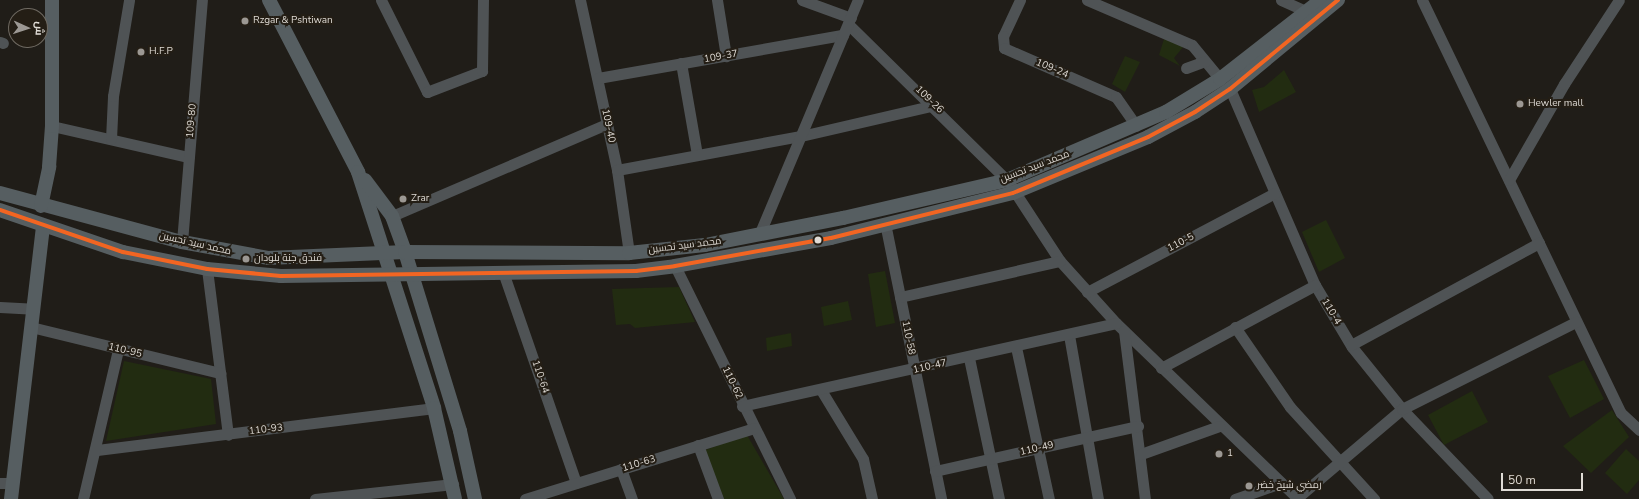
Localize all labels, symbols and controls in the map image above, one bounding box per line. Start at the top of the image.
north arrow [8,8,48,48]
place label: Rzgar & Pshtiwan [253,15,333,27]
marker: Rzgar & Pshtiwan [240,16,250,26]
text: ش [32,21,47,36]
place label: H.F.P [149,46,173,58]
marker: H.F.P [136,47,146,57]
street label: 109-37 [703,48,739,66]
street label: 109-24 [1034,57,1070,81]
street label: 109-26 [913,84,945,116]
place label: Hewler mall [1528,98,1583,110]
marker: Hewler mall [1515,99,1525,109]
street label: 109-80 [185,103,199,139]
street label: 109-40 [599,108,617,144]
street label: محمد سید تحسین [999,148,1071,186]
place label: Zrar [411,193,429,205]
marker: Zrar [398,194,408,204]
street label: محمد سید تحسین [158,230,232,258]
street label: 110-5 [1166,231,1196,255]
unlabelled marker [813,235,823,245]
street label: محمد سید تحسین [648,236,722,256]
place label: فندق جنة بلودان [254,253,322,265]
marker: فندق جنة بلودان [241,254,251,264]
street label: 110-4 [1319,297,1343,327]
street label: 110-58 [899,320,917,356]
street label: 110-95 [107,341,143,361]
street label: 110-47 [912,357,948,377]
street label: 110-64 [529,359,551,395]
street label: 110-62 [719,365,745,401]
street label: 110-93 [248,422,284,438]
street label: 110-49 [1019,439,1055,459]
place label: 1 [1227,448,1233,460]
marker: 1 [1214,449,1224,459]
street label: 110-63 [621,453,657,475]
scale bar [1503,465,1585,491]
text: 50 m [1508,472,1536,488]
place label: رمضي شيخ خضر [1257,480,1322,492]
marker: رمضي شيخ خضر [1244,481,1254,491]

